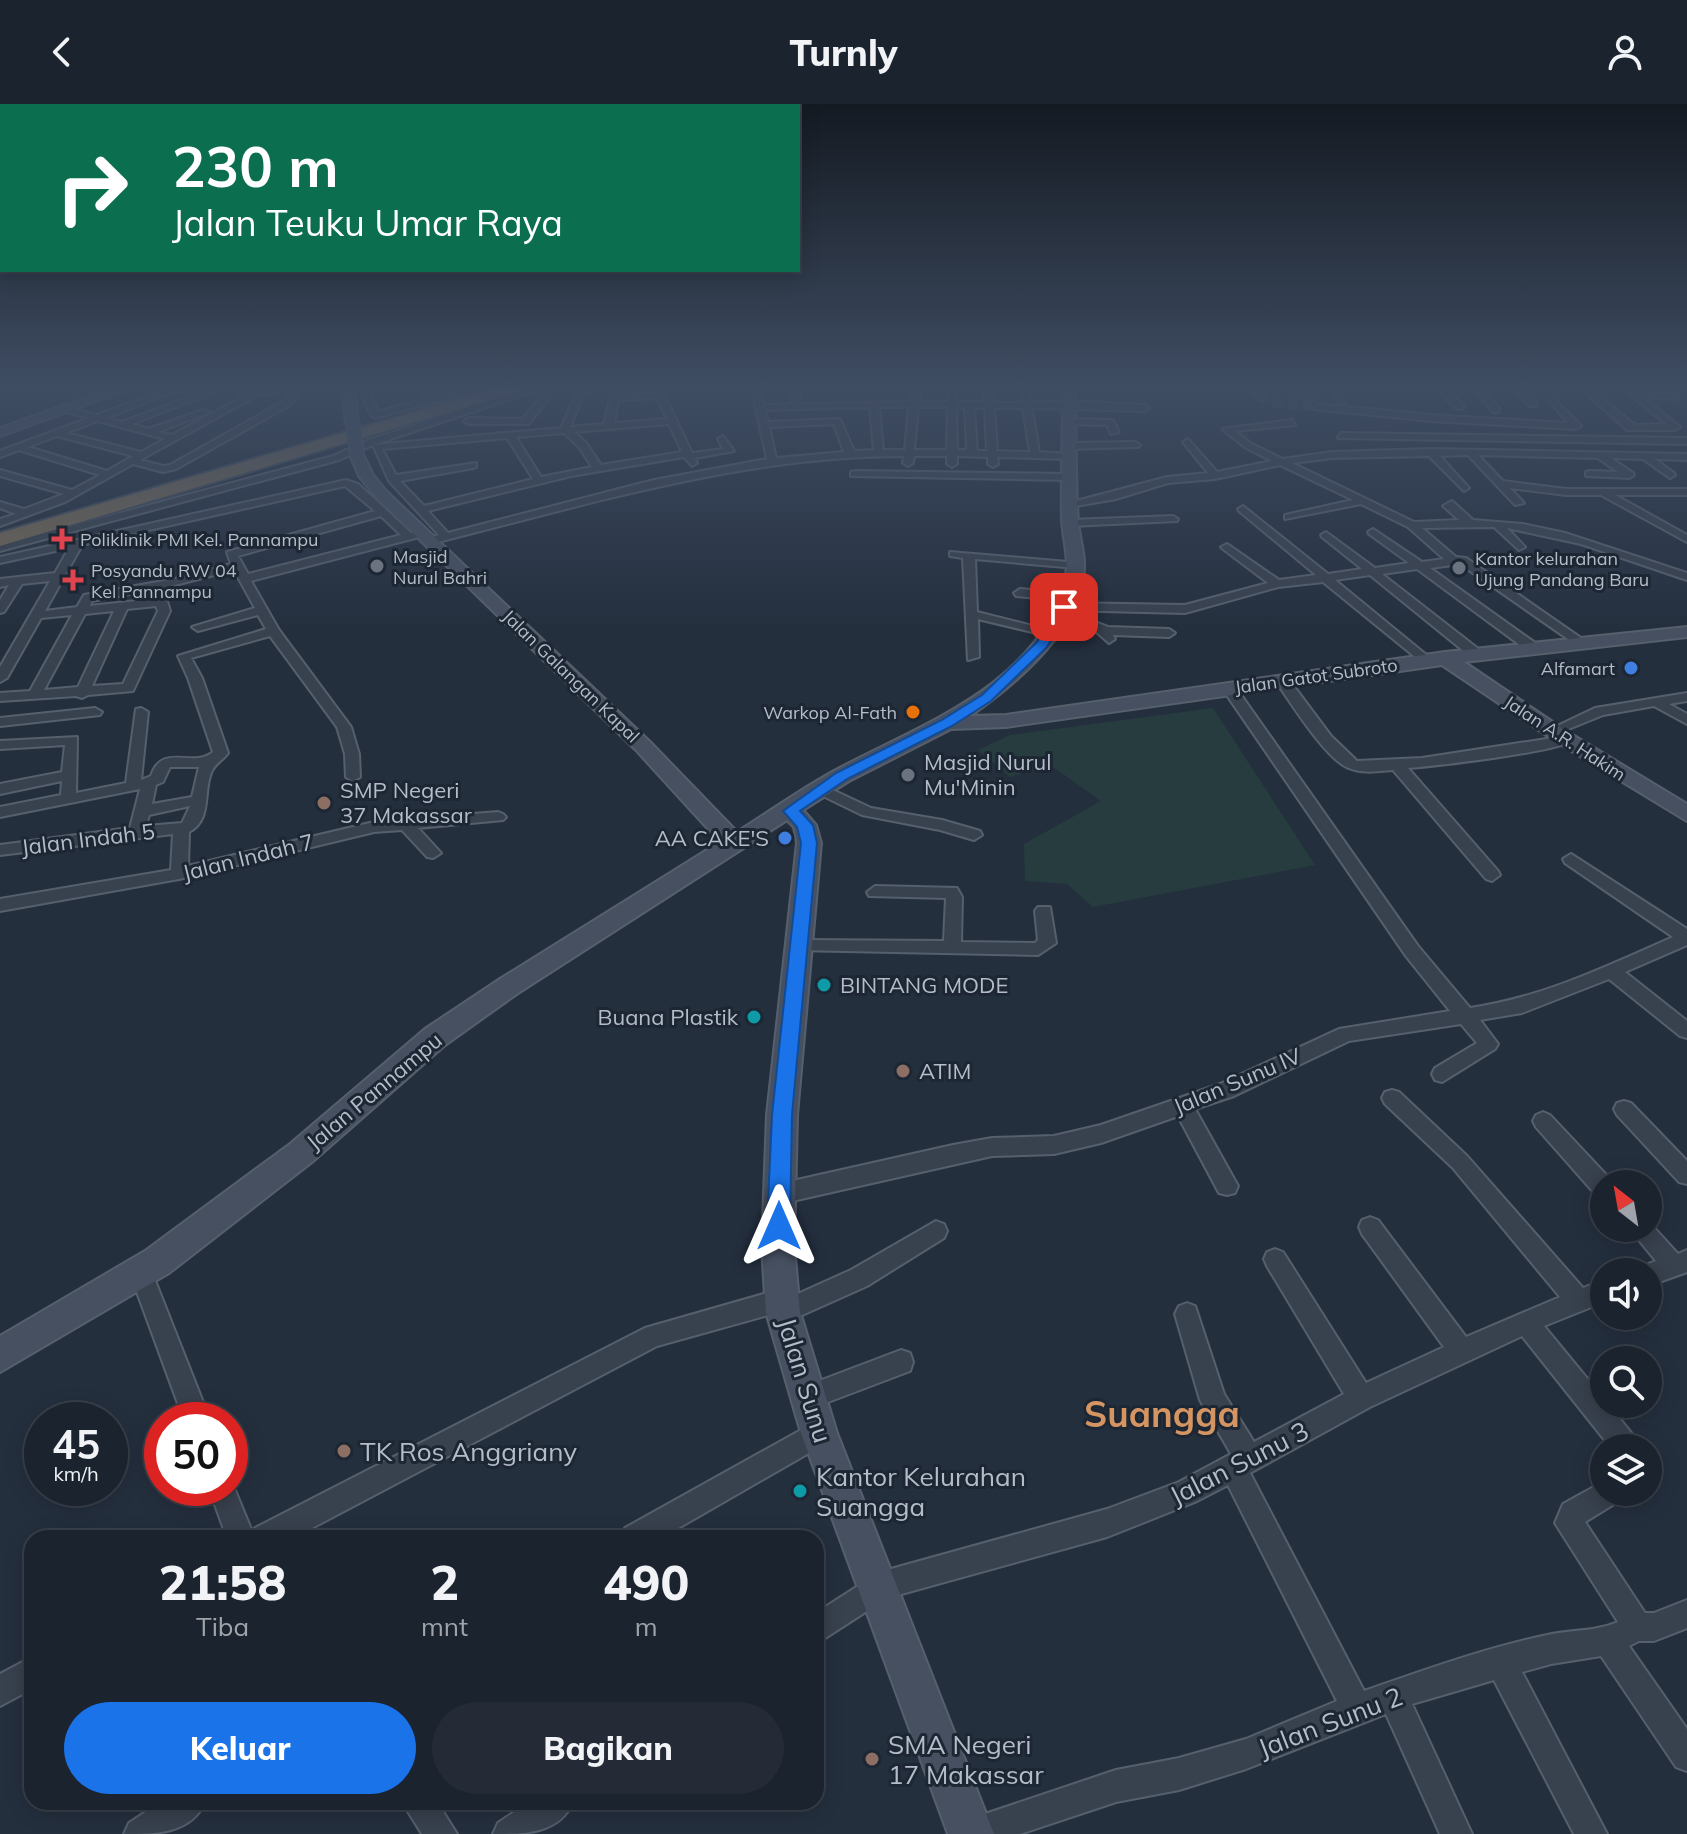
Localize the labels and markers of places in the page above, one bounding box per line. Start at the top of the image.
marker: Poliklinik PMI Kel. Pannampu [51,528,73,550]
place label: Poliklinik PMI Kel. Pannampu [80,528,318,551]
place label: Masjid Nurul Bahri [393,545,487,589]
place label: Kantor kelurahan Ujung Pandang Baru [1475,547,1649,591]
marker: Masjid Nurul Bahri [368,557,386,575]
place label: Posyandu RW 04 Kel Pannampu [91,559,237,603]
marker: Kantor kelurahan Ujung Pandang Baru [1450,559,1468,577]
marker: Posyandu RW 04 Kel Pannampu [62,569,84,591]
pin [1030,573,1098,641]
place label: Alfamart [1541,657,1615,680]
marker: Alfamart [1622,659,1640,677]
place label: Warkop Al-Fath [763,701,897,724]
marker: Warkop Al-Fath [904,703,922,721]
place label: Masjid Nurul Mu'Minin [924,748,1051,801]
marker: Masjid Nurul Mu'Minin [899,766,917,784]
place label: SMP Negeri 37 Makassar [340,776,472,829]
marker: SMP Negeri 37 Makassar [315,794,333,812]
place label: AA CAKE'S [655,824,769,852]
marker: AA CAKE'S [776,829,794,847]
place label: BINTANG MODE [840,971,1008,999]
marker: BINTANG MODE [815,976,833,994]
place label: Buana Plastik [597,1003,739,1031]
marker: Buana Plastik [745,1008,763,1026]
place label: ATIM [919,1057,971,1085]
marker: ATIM [894,1062,912,1080]
place label: TK Ros Anggriany [360,1435,577,1468]
marker: TK Ros Anggriany [335,1442,353,1460]
place label: Kantor Kelurahan Suangga [816,1460,1026,1523]
marker: Kantor Kelurahan Suangga [791,1482,809,1500]
place label: SMA Negeri 17 Makassar [888,1728,1044,1791]
marker: SMA Negeri 17 Makassar [863,1750,881,1768]

